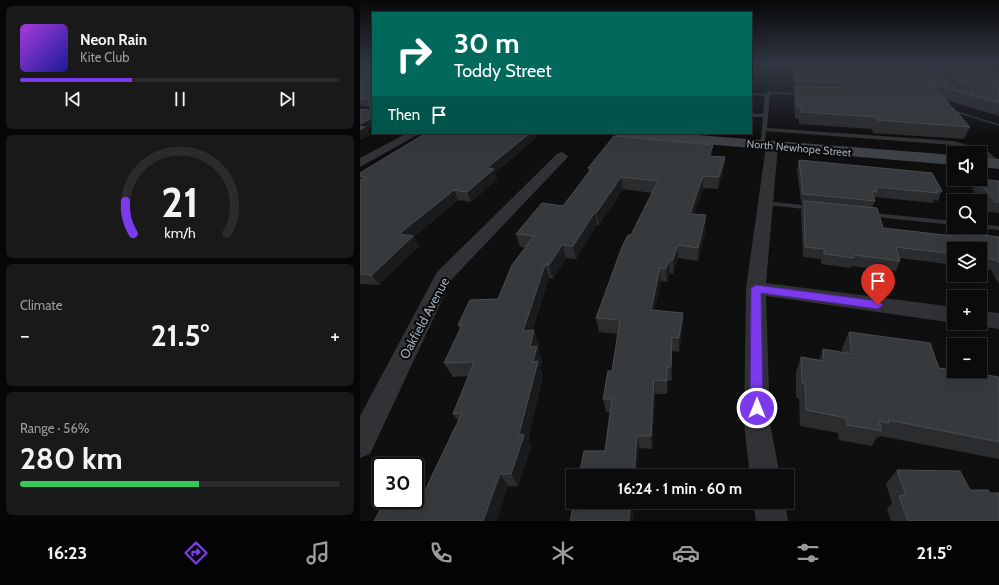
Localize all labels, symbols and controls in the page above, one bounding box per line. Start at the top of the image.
text: 30 m [454,26,520,60]
icon: right [388,28,440,80]
text: Neon Rain [80,31,147,49]
text: Kite Club [80,49,129,65]
text: Toddy Street [454,60,551,82]
icon: previous [62,88,84,110]
icon: pause [169,88,191,110]
icon: next [276,88,298,110]
icon: arrive [428,104,450,126]
text: Then [388,106,420,124]
street label: North Newhope Street [746,136,852,160]
map controls [947,146,987,378]
button: sound [947,146,987,186]
text: 21 [161,177,199,227]
button: search [947,194,987,234]
text: km/h [164,224,196,242]
button: layers [947,242,987,282]
pin [861,264,895,305]
icon: arrive [867,270,889,292]
street label: Oakfield Avenue [396,274,452,362]
button: + [947,290,987,330]
text: Climate [20,297,62,313]
text: 21.5° [151,317,209,354]
text: − [20,322,30,349]
text: + [330,322,340,349]
button: − [947,338,987,378]
position arrow [736,387,778,429]
text: Range · 56% [20,420,89,436]
text: 280 km [20,440,123,477]
speed limit sign: 30 [372,457,424,509]
text: 16:24 · 1 min · 60 m [618,480,742,498]
icon: directions [182,539,210,567]
icon: music [304,539,332,567]
icon: phone [427,539,455,567]
icon: climate [549,539,577,567]
icon: car [672,539,700,567]
icon: filters [794,539,822,567]
text: 16:23 [47,542,87,564]
text: 21.5° [917,542,952,564]

